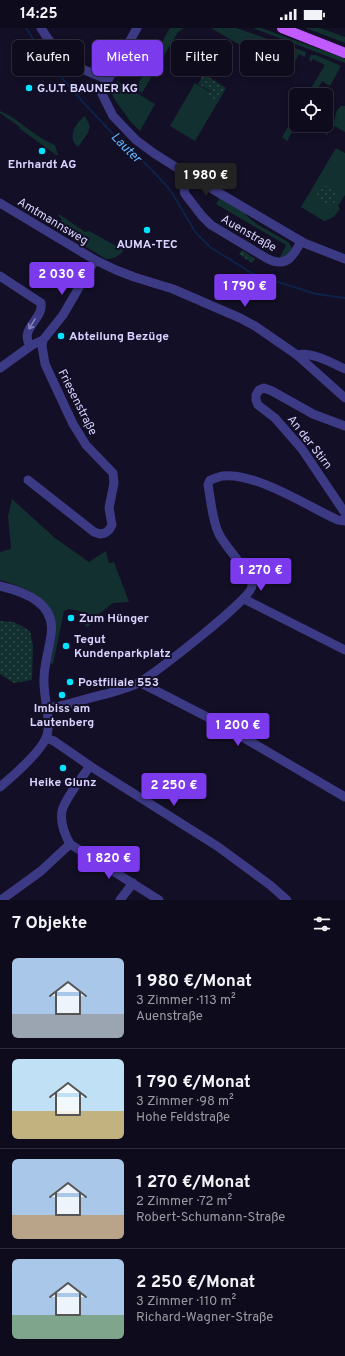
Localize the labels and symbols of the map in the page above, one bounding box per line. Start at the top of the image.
place label: G.U.T. BAUNER KG [37,81,138,97]
marker: G.U.T. BAUNER KG [24,83,34,93]
water label: Lauter [107,130,145,168]
marker: Ehrhardt AG [37,146,47,156]
place label: Ehrhardt AG [8,157,76,173]
pin: 1 980 € [169,163,243,197]
street label: Amtmannsweg [14,194,91,249]
street label: Auenstraße [218,212,279,256]
marker: AUMA-TEC [142,225,152,235]
place label: AUMA-TEC [116,237,178,253]
pin: 2 030 € [25,262,99,296]
pin: 1 790 € [208,274,282,308]
one-way arrow [28,318,36,330]
place label: Abteilung Bezüge [69,329,169,345]
marker: Abteilung Bezüge [56,331,66,341]
street label: Friesenstraße [54,367,101,438]
street label: An der Stirn [283,412,335,473]
pin: 1 270 € [224,558,298,592]
place label: Zum Hünger [79,611,149,627]
marker: Zum Hünger [66,613,76,623]
place label: Tegut Kundenparkplatz [74,632,171,662]
marker: Tegut Kundenparkplatz [61,641,71,651]
place label: Postfiliale 553 [78,675,159,691]
marker: Postfiliale 553 [65,677,75,687]
marker: Imbiss am Lautenberg [57,690,67,700]
place label: Imbiss am Lautenberg [30,701,94,731]
pin: 1 200 € [201,713,275,747]
marker: Heike Glunz [58,763,68,773]
pin: 2 250 € [137,773,211,807]
place label: Heike Glunz [29,775,97,791]
pin: 1 820 € [72,846,146,880]

